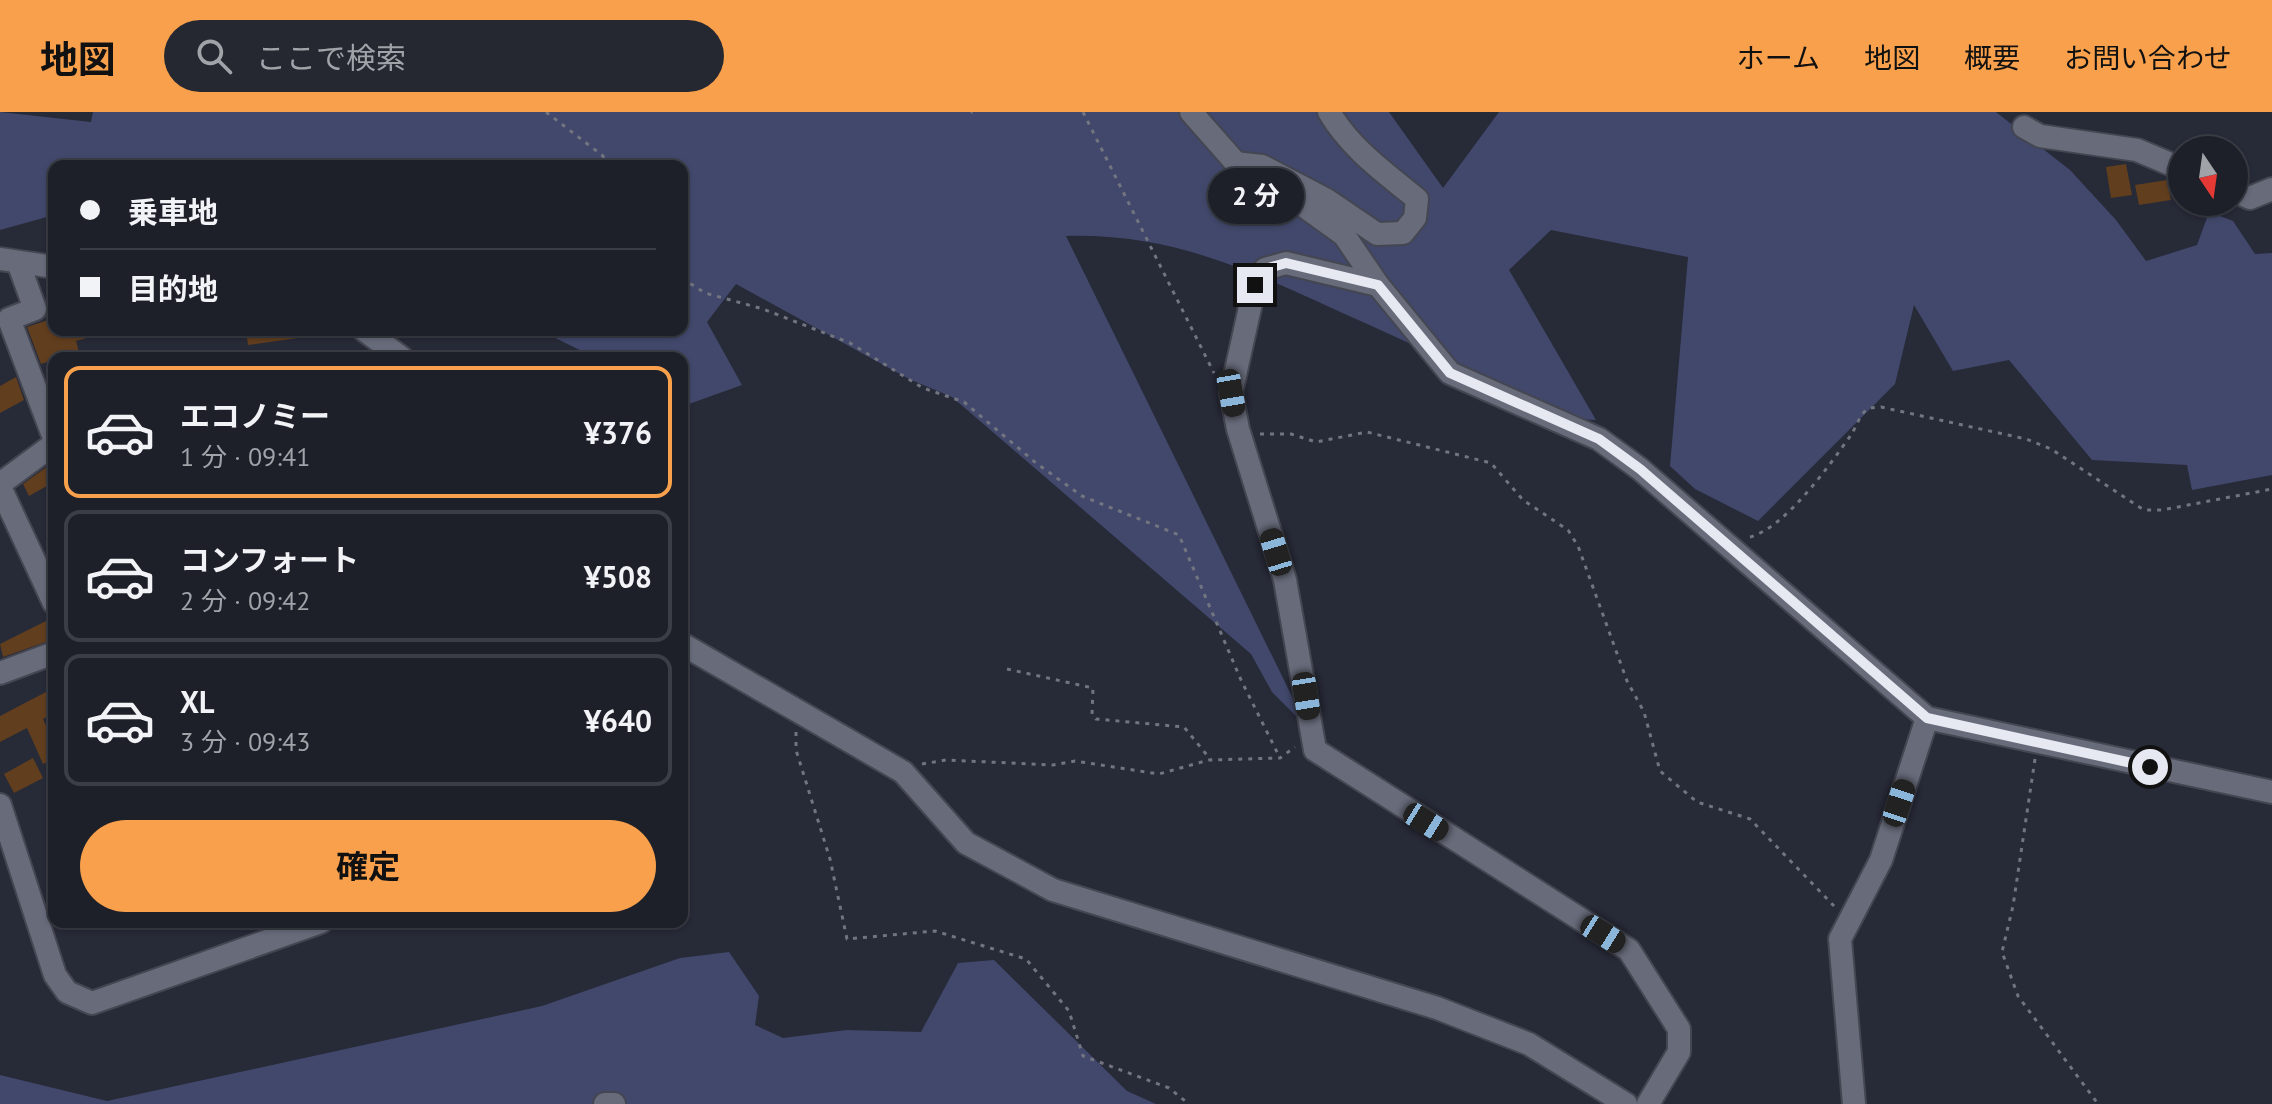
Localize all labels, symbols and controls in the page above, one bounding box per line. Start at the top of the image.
search box [164,20,724,92]
text: 地図 [40,34,116,83]
icon: search [192,34,236,78]
text: ここで検索 [256,38,406,77]
text: ホーム [1737,39,1820,76]
text: 地図 [1864,39,1920,76]
text: 概要 [1964,39,2020,76]
text: お問い合わせ [2064,39,2232,76]
north arrow [2168,136,2248,216]
map controls [2168,136,2248,216]
callout: 2 分 [1207,169,1303,225]
text: 2 分 [1232,179,1280,212]
text: 乗車地 [128,192,218,231]
route end [1237,267,1273,303]
text: 目的地 [128,269,218,308]
car [1215,367,1247,419]
icon: car [84,396,156,468]
text: エコノミー [180,396,330,435]
text: ¥376 [584,413,652,452]
text: 1 分 · 09:41 [180,440,310,473]
car [1258,526,1294,578]
icon: car [84,540,156,612]
text: コンフォート [180,540,359,579]
text: ¥508 [584,557,652,596]
text: 2 分 · 09:42 [180,584,310,617]
car [1290,670,1322,722]
text: XL [180,682,214,721]
icon: car [84,684,156,756]
text: ¥640 [584,701,652,740]
text: 3 分 · 09:43 [180,725,310,758]
route start [2132,749,2168,785]
car [1880,776,1918,830]
car [1399,799,1453,845]
button: 確定 [80,820,656,912]
car [1576,911,1630,957]

